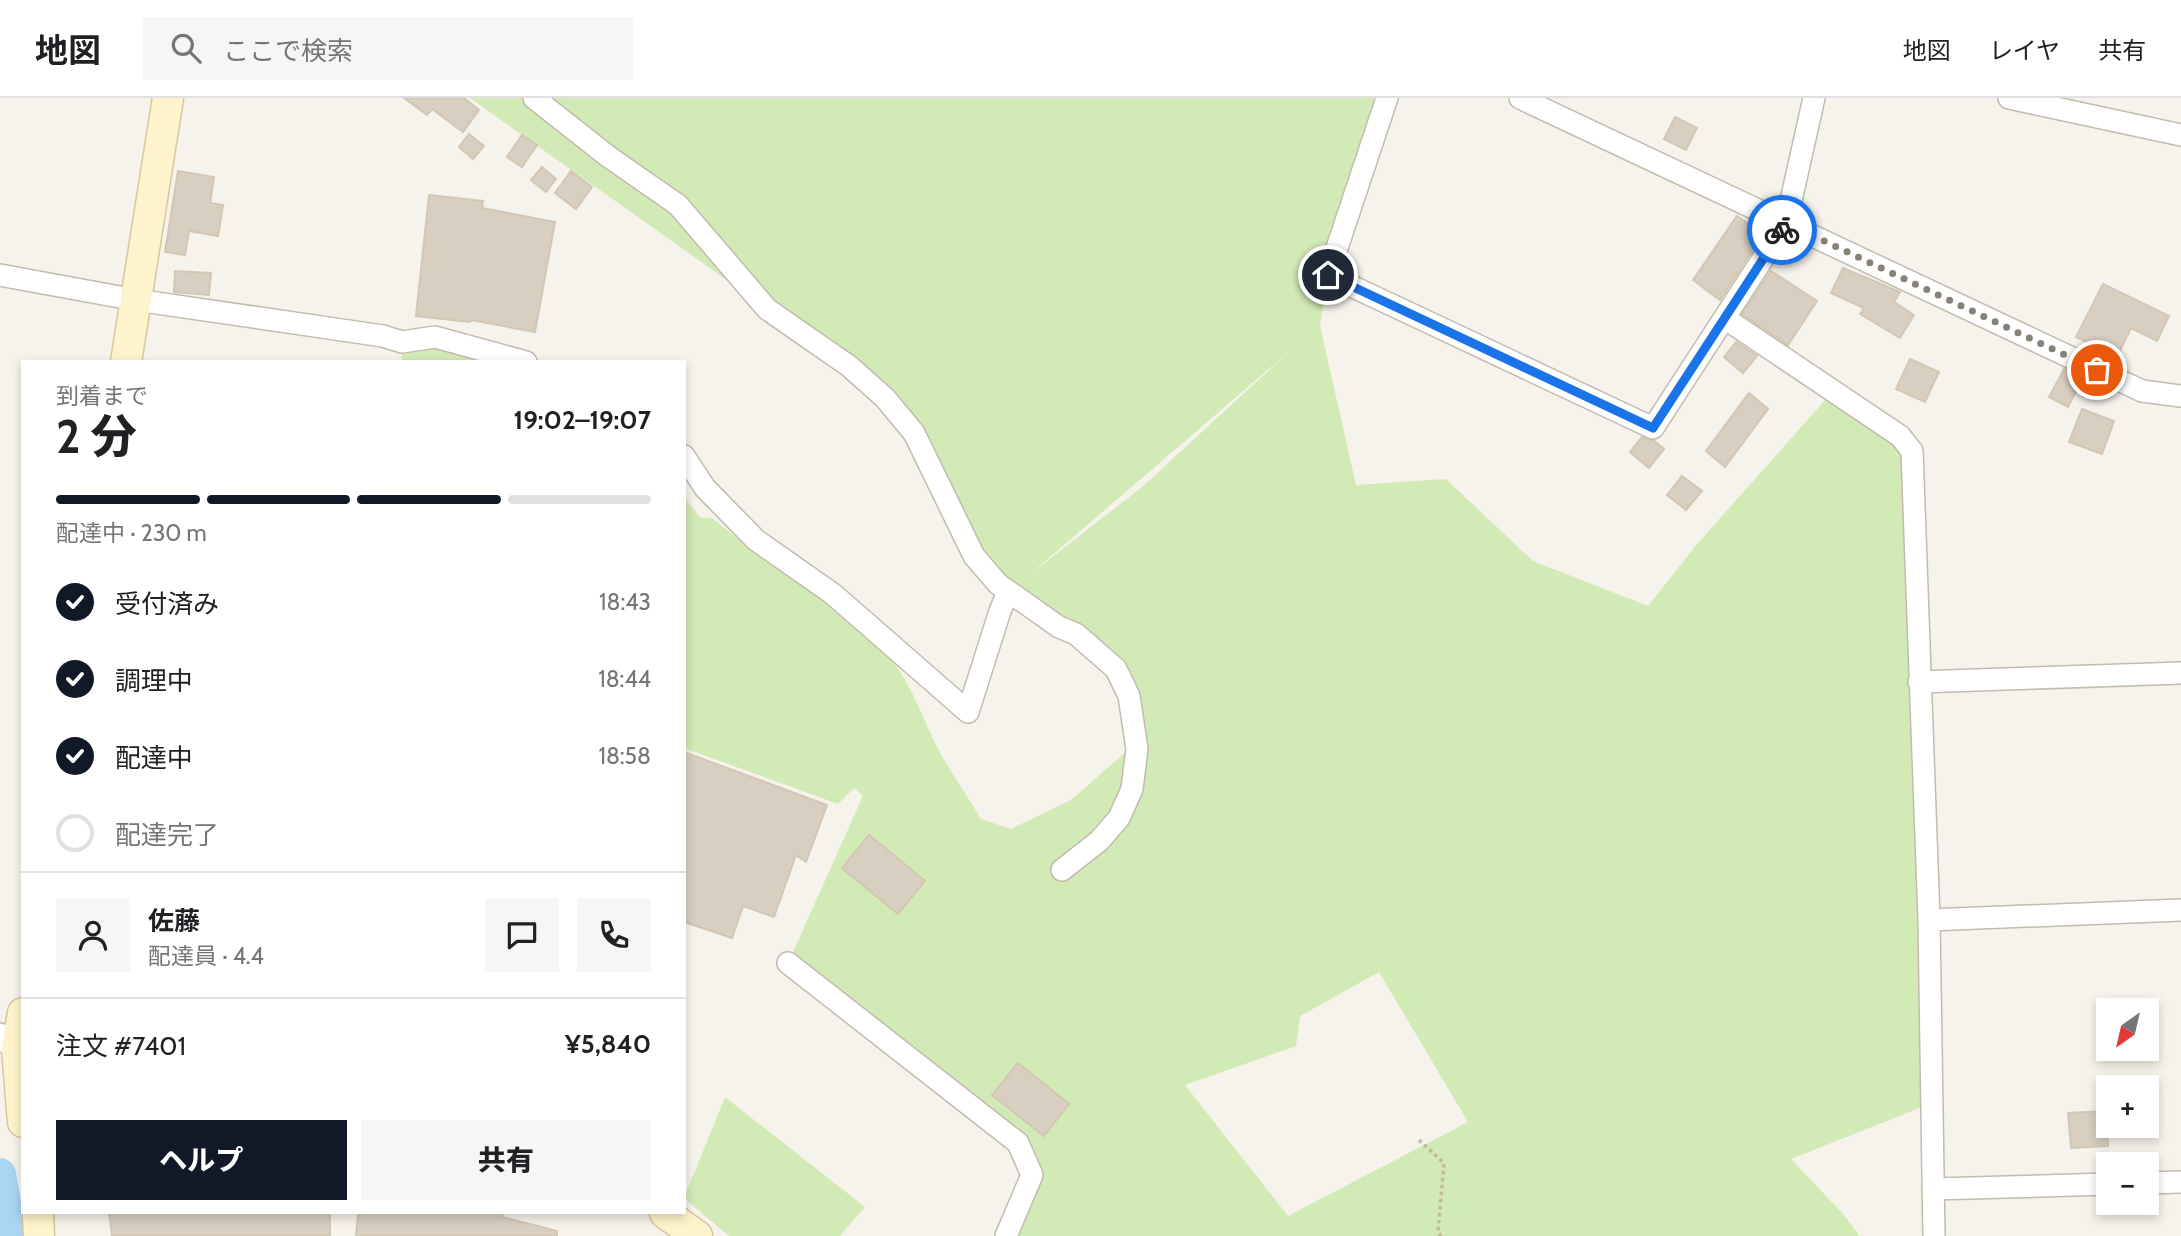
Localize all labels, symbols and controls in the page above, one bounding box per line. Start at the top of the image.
search box [143,17,633,80]
icon: search [167,29,205,67]
text: 地図 [35,30,101,70]
text: ここで検索 [223,35,353,67]
text: 地図 [1903,36,1951,65]
text: レイヤ [1989,36,2060,65]
text: 共有 [2098,36,2146,65]
courier [1747,195,1817,265]
icon: bike [1763,211,1801,249]
pin [1298,245,1358,305]
icon: home [1309,256,1347,294]
pin [2067,340,2127,400]
icon: bag [2078,351,2116,389]
text: 到着まで [56,382,148,410]
text: 19:02–19:07 [514,404,651,436]
text: 2 分 [56,409,137,465]
text: 配達中 · 230 m [56,519,207,547]
icon: check [56,583,94,621]
text: 受付済み [115,588,219,620]
text: 18:43 [599,588,651,616]
icon: check [56,660,94,698]
text: 調理中 [115,665,193,697]
text: 18:44 [598,665,651,693]
icon: check [56,737,94,775]
text: 配達中 [115,742,193,774]
text: 18:58 [598,742,651,770]
text: 配達完了 [115,819,219,851]
button: person [56,898,130,972]
button: chat [485,898,559,972]
button: phone [577,898,651,972]
text: 佐藤 [148,905,200,937]
text: 配達員 · 4.4 [148,942,264,970]
north arrow [2096,998,2160,1060]
map controls [2096,998,2159,1215]
text: ¥5,840 [565,1028,651,1060]
text: 注文 #7401 [56,1030,186,1062]
button: + [2096,1075,2159,1138]
button: ヘルプ [56,1120,347,1200]
button: 共有 [361,1120,651,1200]
button: − [2096,1152,2159,1215]

